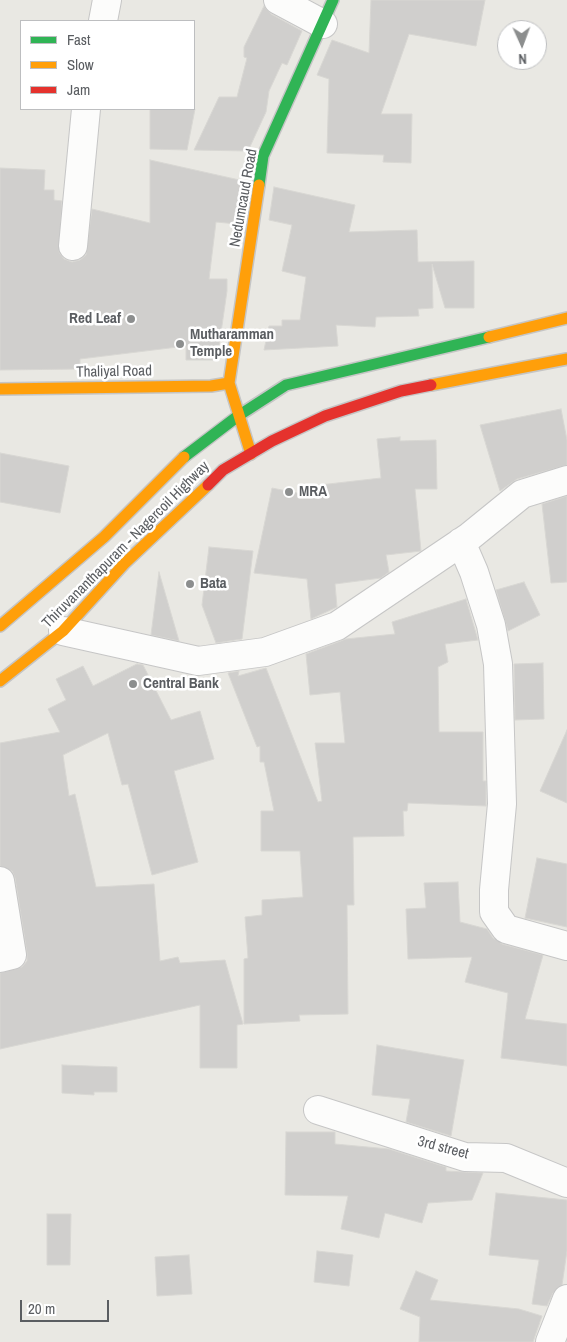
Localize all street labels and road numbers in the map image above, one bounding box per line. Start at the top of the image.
street label: Nedumcaud Road [227,148,261,248]
street label: Thaliyal Road [76,362,152,382]
street label: Thiruvananthapuram - Nagercoil Highway [39,458,213,632]
street label: 3rd street [416,1133,470,1163]

